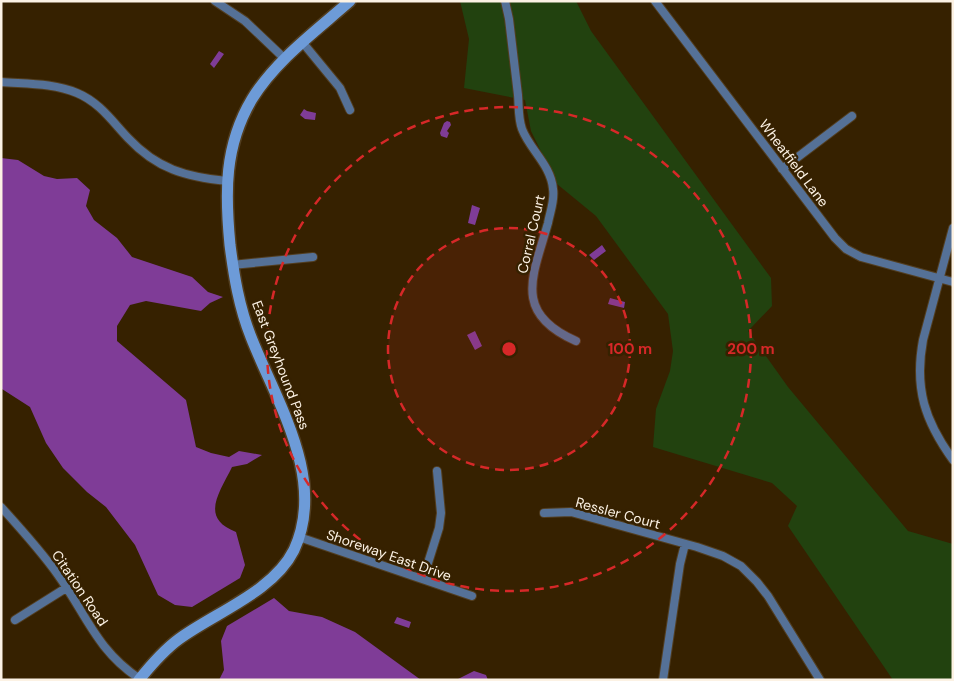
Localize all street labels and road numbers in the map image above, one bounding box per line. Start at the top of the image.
street label: Wheatfield Lane [755,116,833,210]
street label: Corral Court [513,193,549,275]
street label: East Greyhound Pass [248,298,314,432]
street label: Ressler Court [574,493,662,533]
street label: Shoreway East Drive [324,525,454,585]
street label: Citation Road [48,547,112,629]

